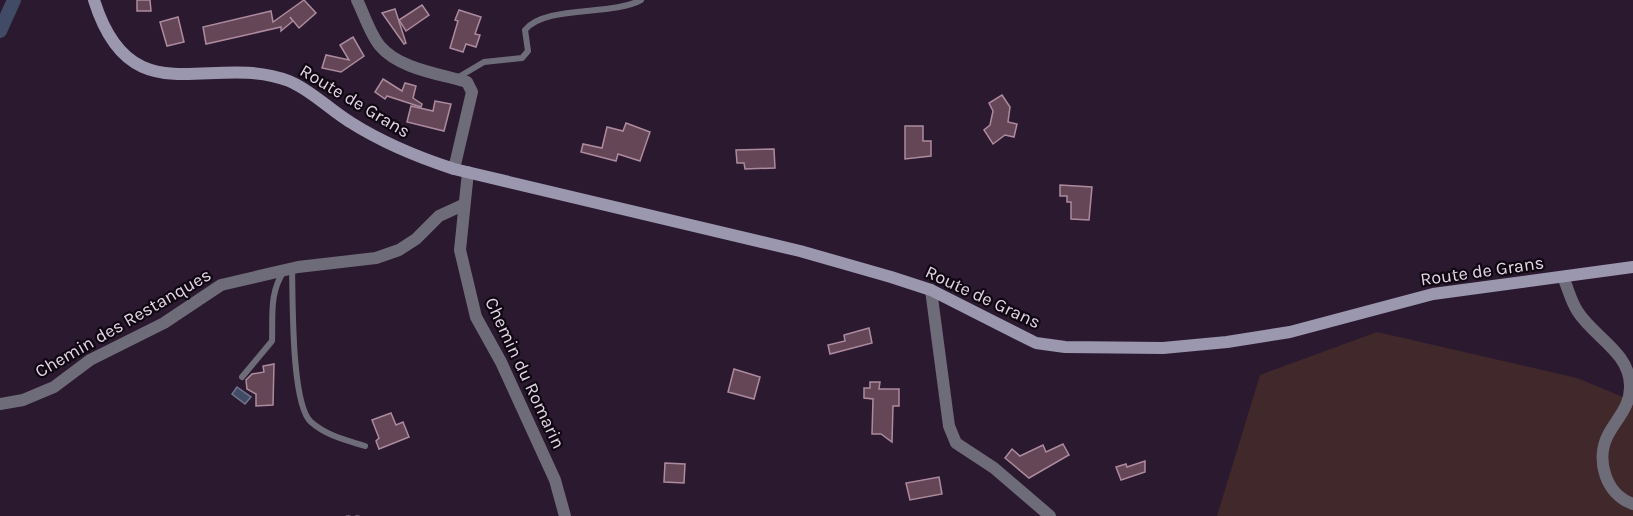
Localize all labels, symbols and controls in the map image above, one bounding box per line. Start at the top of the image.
street label: Route de Grans [296,59,414,143]
street label: Route de Grans [1419,251,1545,291]
street label: Route de Grans [922,261,1044,333]
street label: Chemin des Restanques [31,264,215,382]
street label: Chemin du Romarin [480,294,570,452]

